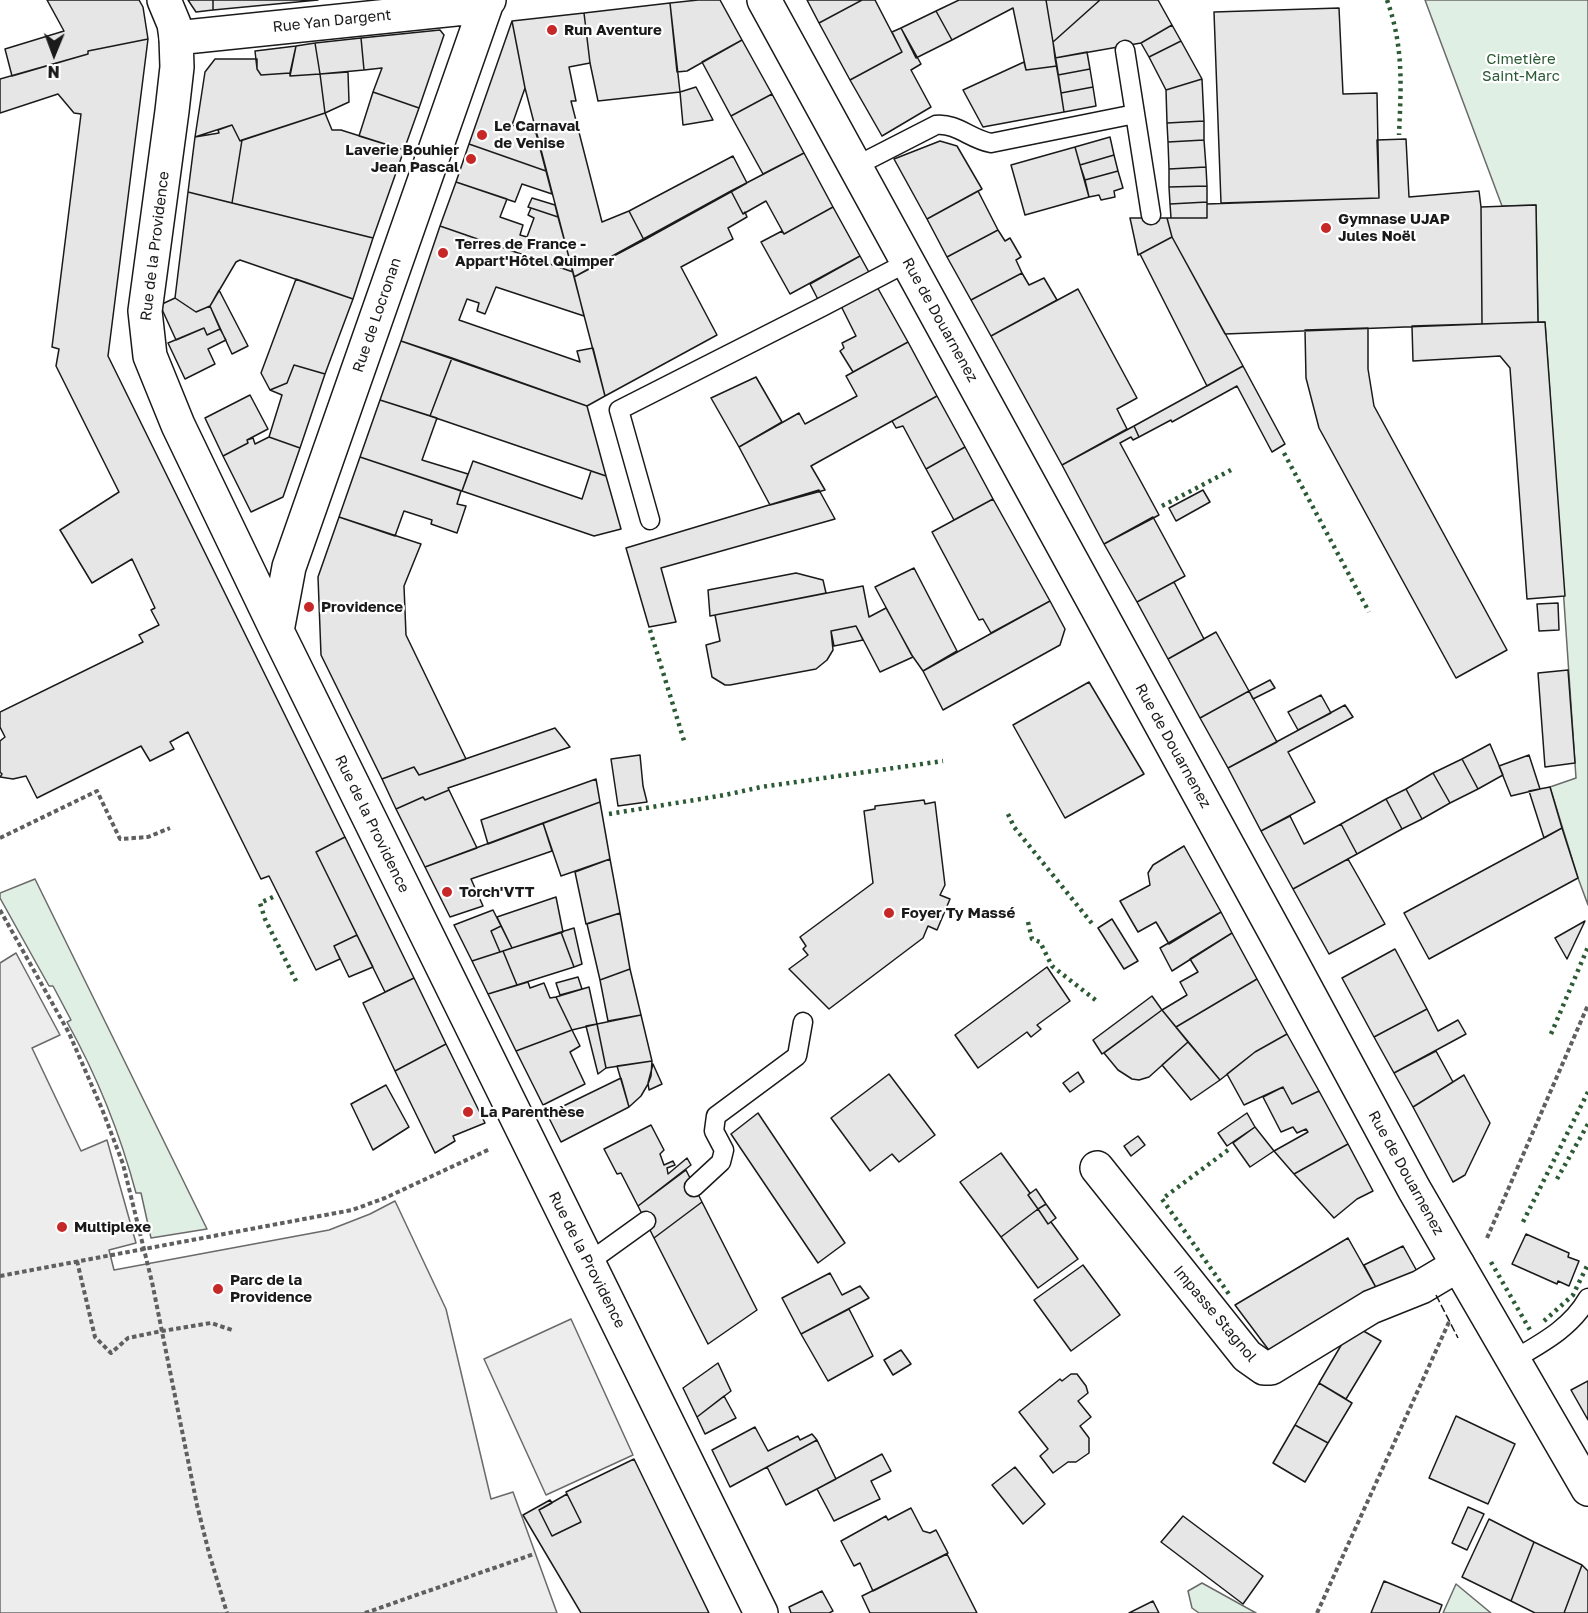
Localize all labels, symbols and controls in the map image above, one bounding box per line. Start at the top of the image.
street label: Rue Yan Dargent [272,6,392,36]
place label: Run Aventure [564,21,662,39]
marker: Run Aventure [545,23,559,37]
north arrow [24,24,84,84]
park label: Cimetière Saint-Marc [1482,50,1560,85]
text: N [47,62,60,82]
place label: Le Carnaval de Venise [494,117,580,152]
marker: Le Carnaval de Venise [475,128,489,142]
place label: Laverie Bouhier Jean Pascal [345,141,459,176]
marker: Laverie Bouhier Jean Pascal [464,152,478,166]
street label: Rue de la Providence [137,170,173,322]
place label: Gymnase UJAP Jules Noël [1338,210,1450,245]
marker: Gymnase UJAP Jules Noël [1319,221,1333,235]
place label: Terres de France - Appart'Hôtel Quimper [455,235,614,270]
marker: Terres de France - Appart'Hôtel Quimper [436,246,450,260]
street label: Rue de Locronan [349,255,405,375]
street label: Rue de Douarnenez [898,255,982,385]
place label: Providence [321,598,403,616]
marker: Providence [302,600,316,614]
street label: Rue de Douarnenez [1131,681,1215,811]
street label: Rue de la Providence [331,752,413,896]
place label: Torch'VTT [459,883,535,901]
marker: Torch'VTT [440,885,454,899]
place label: Foyer Ty Massé [901,904,1015,922]
marker: Foyer Ty Massé [882,906,896,920]
place label: La Parenthèse [480,1103,584,1121]
marker: La Parenthèse [461,1105,475,1119]
street label: Rue de Douarnenez [1364,1108,1448,1238]
street label: Rue de la Providence [545,1189,629,1331]
place label: Multiplexe [74,1218,151,1236]
marker: Multiplexe [55,1220,69,1234]
street label: Impasse Stagnol [1170,1262,1260,1366]
place label: Parc de la Providence [230,1271,312,1306]
marker: Parc de la Providence [211,1282,225,1296]

